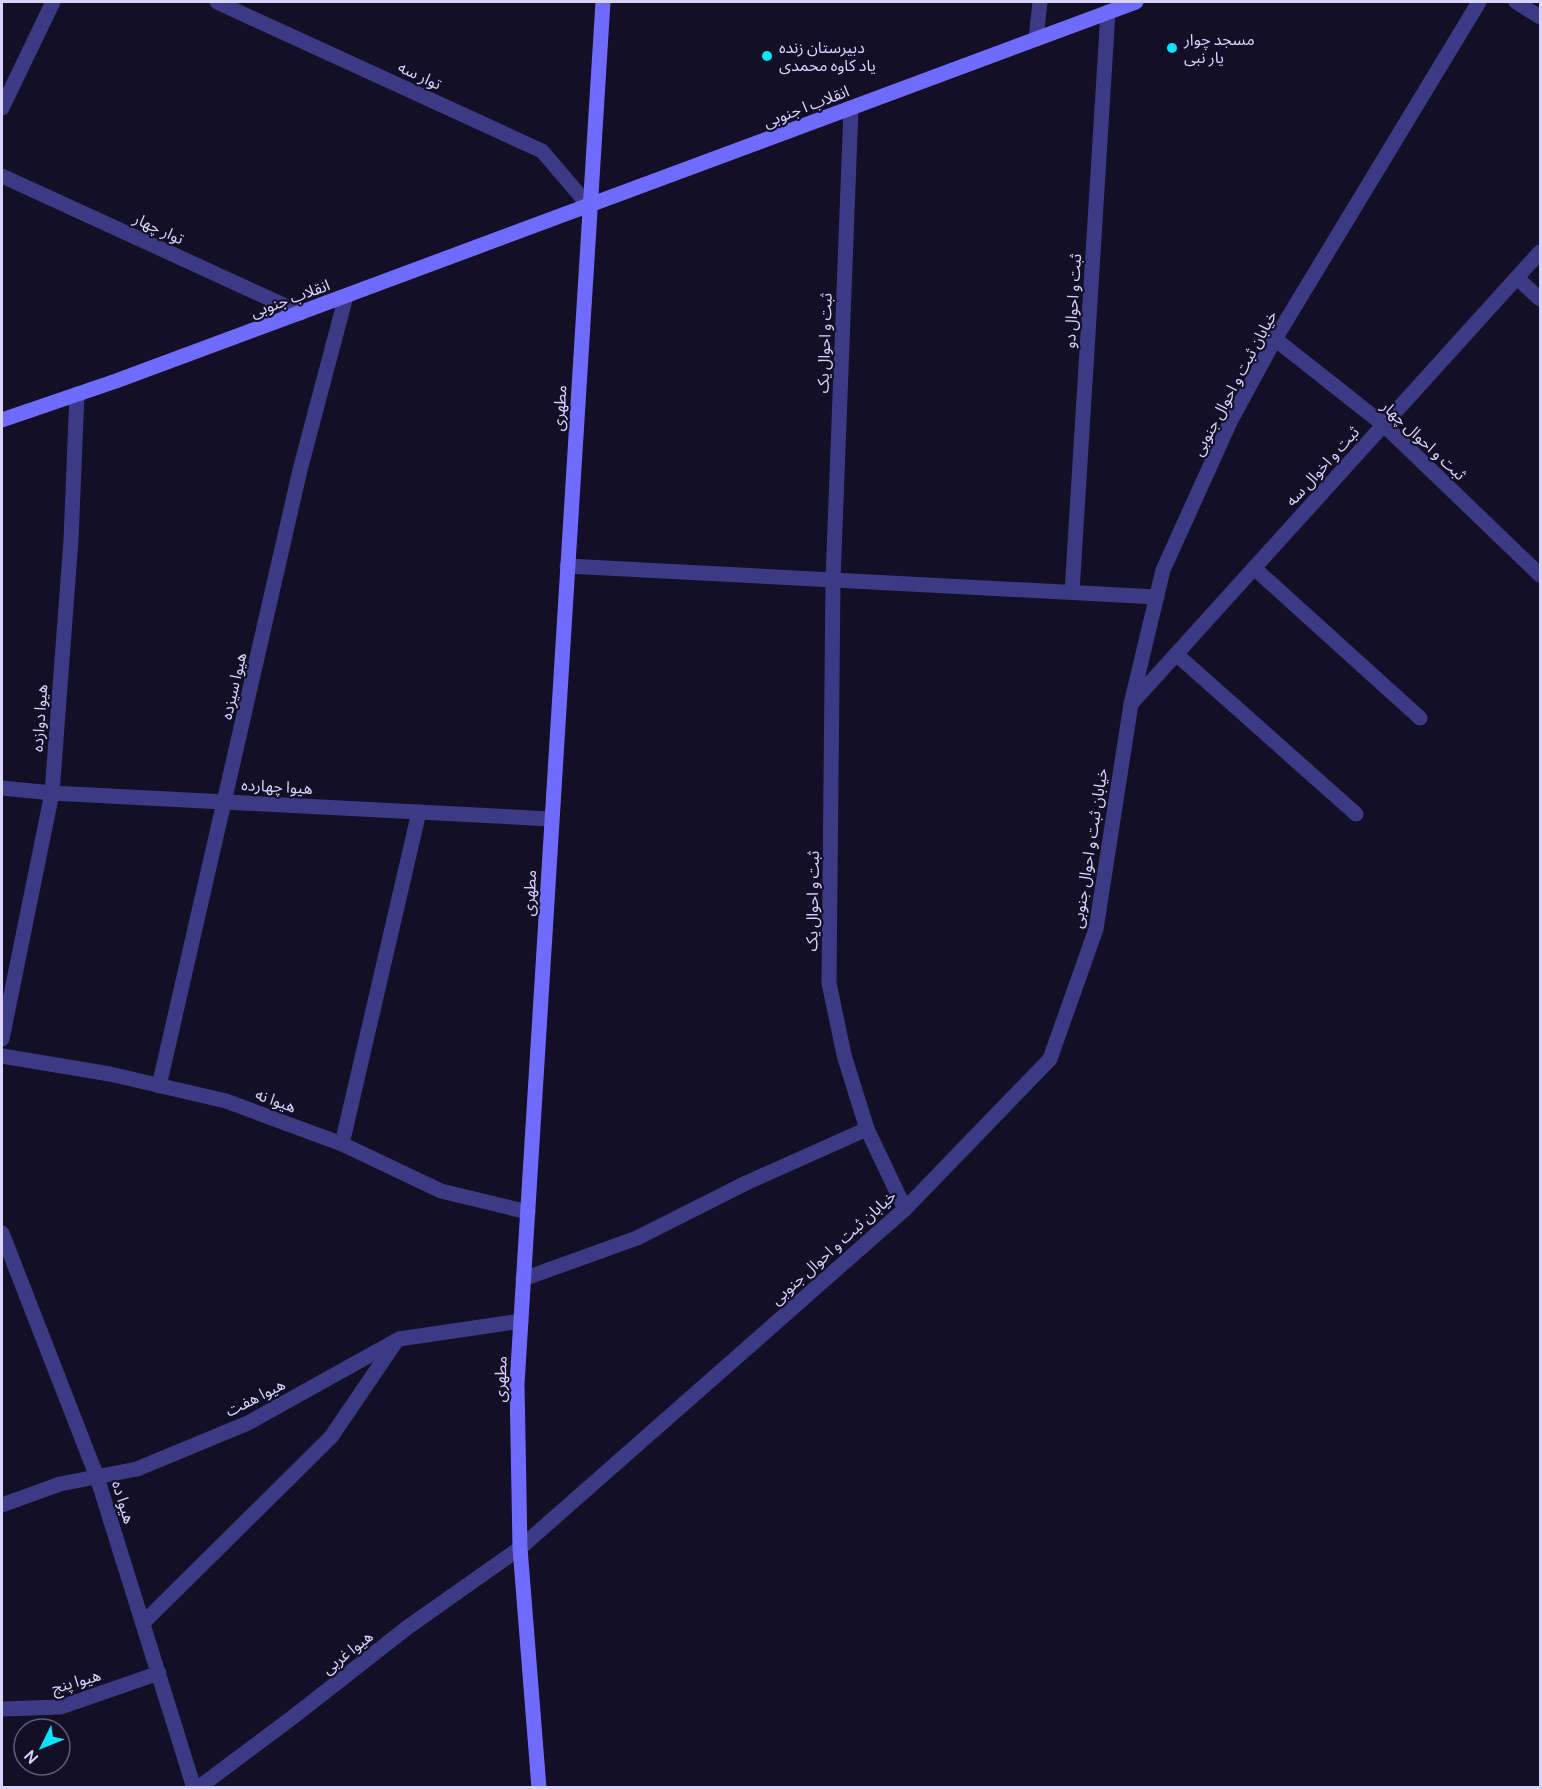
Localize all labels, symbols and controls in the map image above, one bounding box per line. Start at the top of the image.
place label: مسجد چوار یار نبی [1183,28,1255,68]
place label: دبیرستان زنده یاد کاوه محمدی [779,36,876,76]
marker: مسجد چوار یار نبی [1165,41,1179,55]
marker: دبیرستان زنده یاد کاوه محمدی [760,49,774,63]
street label: توار سه [395,55,446,95]
street label: انقلاب ا جنوبی [760,80,852,132]
street label: توار چهار [129,206,188,249]
street label: ثبت و احوال دو [1058,253,1086,349]
street label: انقلاب جنوبی [247,273,333,323]
street label: ثبت و احوال یک [811,292,837,394]
street label: خیابان ثبت و احوال جنوبی [1186,306,1282,460]
street label: مطهری [546,384,572,432]
street label: ثبت و احوال چهار [1376,394,1471,485]
street label: ثبت و اخوال سه [1280,421,1364,511]
street label: هیوا سیزده [215,650,251,722]
street label: هیوا دوازده [26,683,52,753]
street label: خیابان ثبت و احوال جنوبی [1065,766,1113,930]
street label: هیوا چهارده [241,773,313,799]
street label: ثبت و احوال یک [800,850,824,951]
street label: مطهری [517,869,541,917]
street label: هیوا نه [253,1083,299,1117]
street label: خیابان ثبت و احوال جنوبی [765,1185,901,1309]
street label: مطهری [488,1355,512,1403]
street label: هیوا هفت [221,1373,289,1421]
street label: هیوا ده [107,1478,141,1526]
street label: هیوا غربی [317,1625,377,1679]
street label: هیوا پنج [49,1663,104,1700]
north arrow [12,1717,72,1777]
text: N [19,1746,43,1769]

